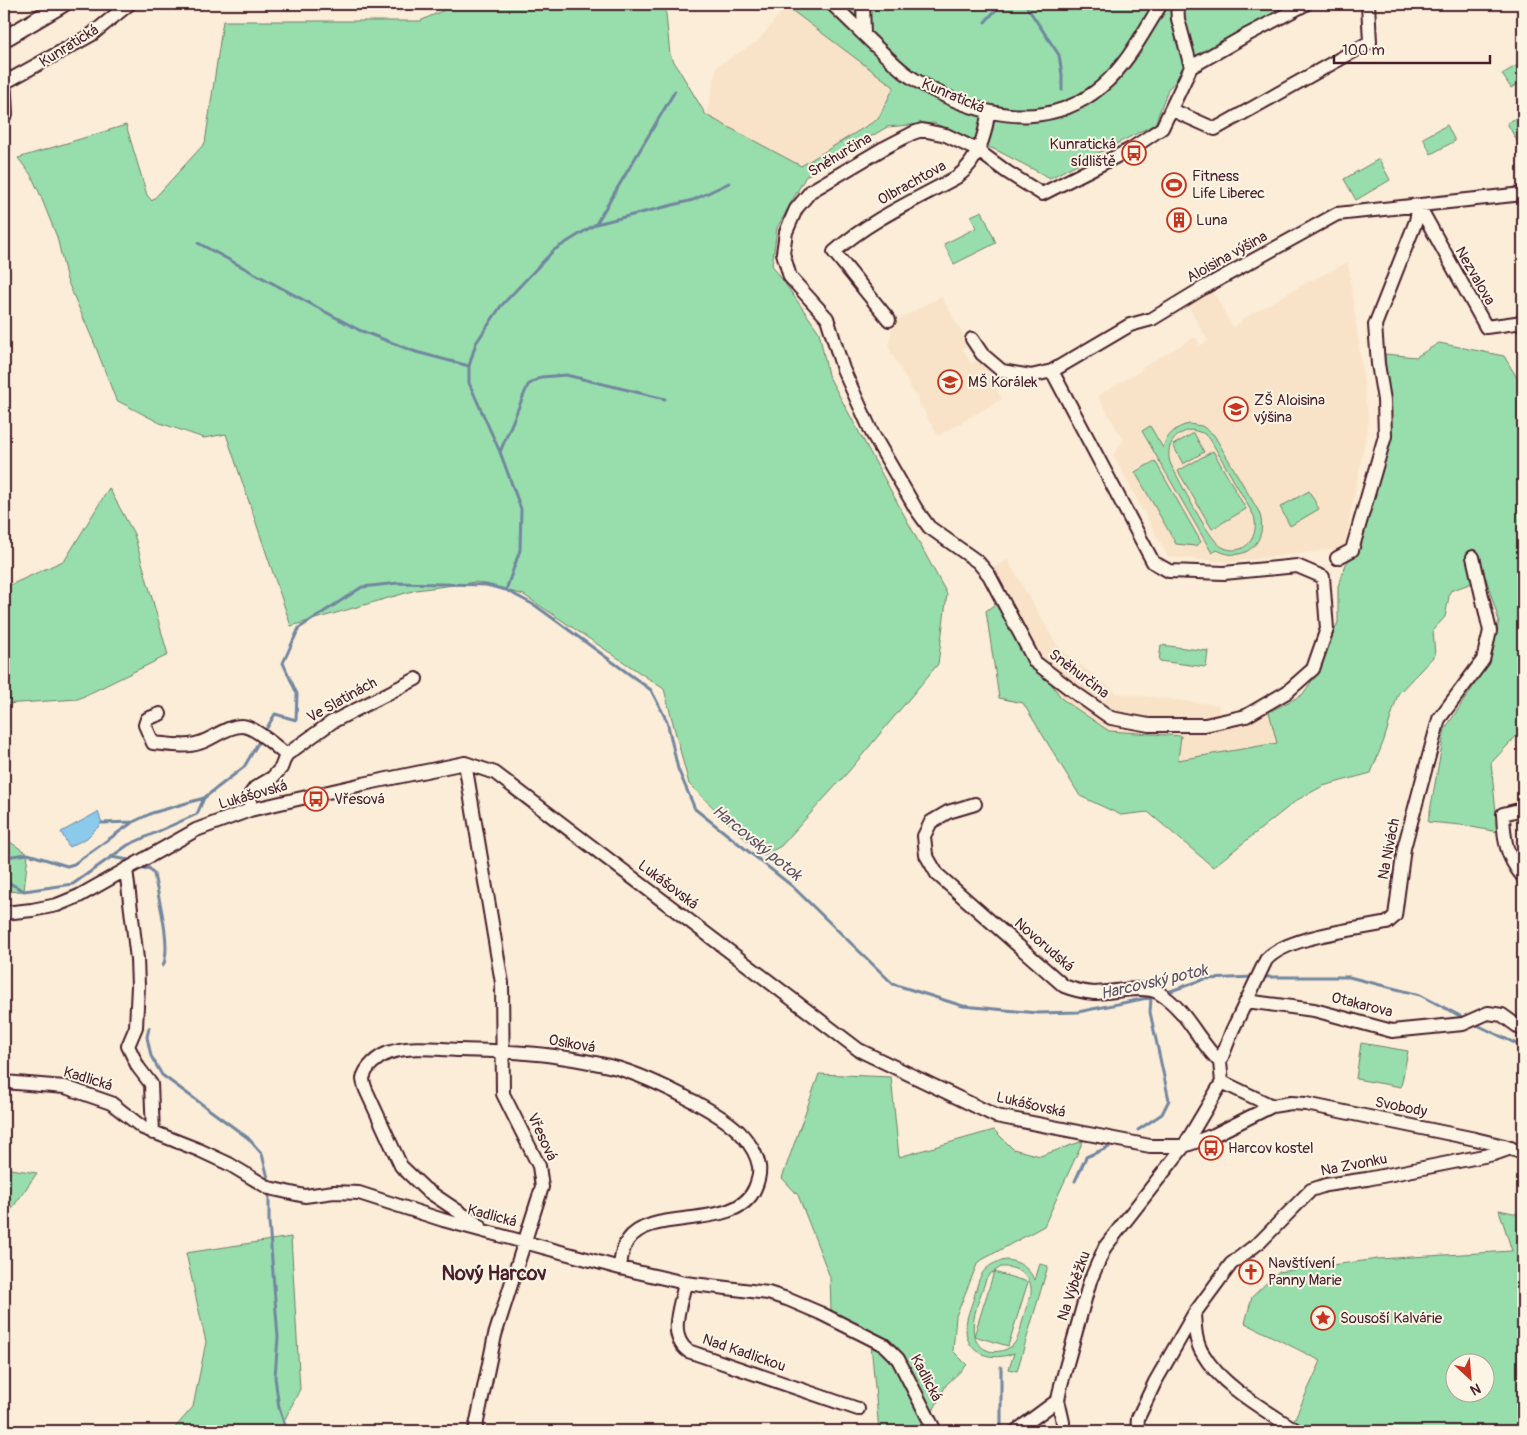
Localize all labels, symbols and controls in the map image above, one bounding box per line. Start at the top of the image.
street label: Kunratická [36,20,102,72]
scale bar [1334,32,1491,64]
text: 100 m [1342,41,1385,60]
street label: Kunratická [919,74,987,118]
street label: Sněhurčina [805,129,875,181]
place label: Kunratická sídliště [1049,135,1116,171]
bus stop icon: Kunratická sídliště [1121,140,1147,166]
street label: Olbrachtova [874,156,950,210]
place label: Fitness Life Liberec [1192,167,1265,203]
sports icon: Fitness Life Liberec [1161,172,1187,198]
building icon: Luna [1166,207,1192,233]
place label: Luna [1196,211,1227,230]
street label: Aloisina výšina [1183,227,1271,287]
street label: Nezvalova [1451,243,1499,309]
school or university icon: MŠ Korálek [937,369,963,395]
place label: MŠ Korálek [968,373,1038,392]
place label: ZŠ Aloisina výšina [1253,391,1325,427]
school or university icon: ZŠ Aloisina výšina [1223,396,1249,422]
street label: Sněhurčina [1045,645,1113,703]
street label: Ve Slatinách [304,673,380,727]
street label: Lukášovská [216,776,290,814]
bus stop icon: Vřesová [303,786,329,812]
place label: Vřesová [334,790,385,809]
water label: Harcovský potok [708,801,807,886]
street label: Na Nivách [1374,817,1404,881]
street label: Lukášovská [634,856,702,914]
street label: Novorudská [1010,914,1078,976]
water label: Harcovský potok [1099,960,1211,1004]
street label: Otakarova [1329,988,1395,1022]
street label: Osiková [547,1031,597,1057]
street label: Kadlická [61,1063,115,1095]
street label: Lukášovská [994,1088,1068,1122]
street label: Svobody [1373,1093,1429,1121]
street label: Vřesová [523,1110,561,1164]
bus stop icon: Harcov kostel [1198,1135,1224,1161]
place label: Harcov kostel [1228,1139,1314,1158]
street label: Na Zvonku [1319,1149,1389,1181]
street label: Kadlická [465,1200,519,1232]
street label: Na Výběžku [1053,1249,1095,1323]
place label: Navštívení Panny Marie [1268,1254,1342,1290]
church icon: Navštívení Panny Marie [1238,1259,1264,1285]
district label: Nový Harcov [441,1261,547,1286]
place icon: Sousoší Kalvárie [1310,1305,1336,1331]
place label: Sousoší Kalvárie [1340,1309,1443,1328]
street label: Nad Kadlickou [700,1330,788,1376]
street label: Kadlická [906,1351,946,1405]
north arrow [1444,1352,1494,1402]
text: N [1467,1380,1483,1399]

